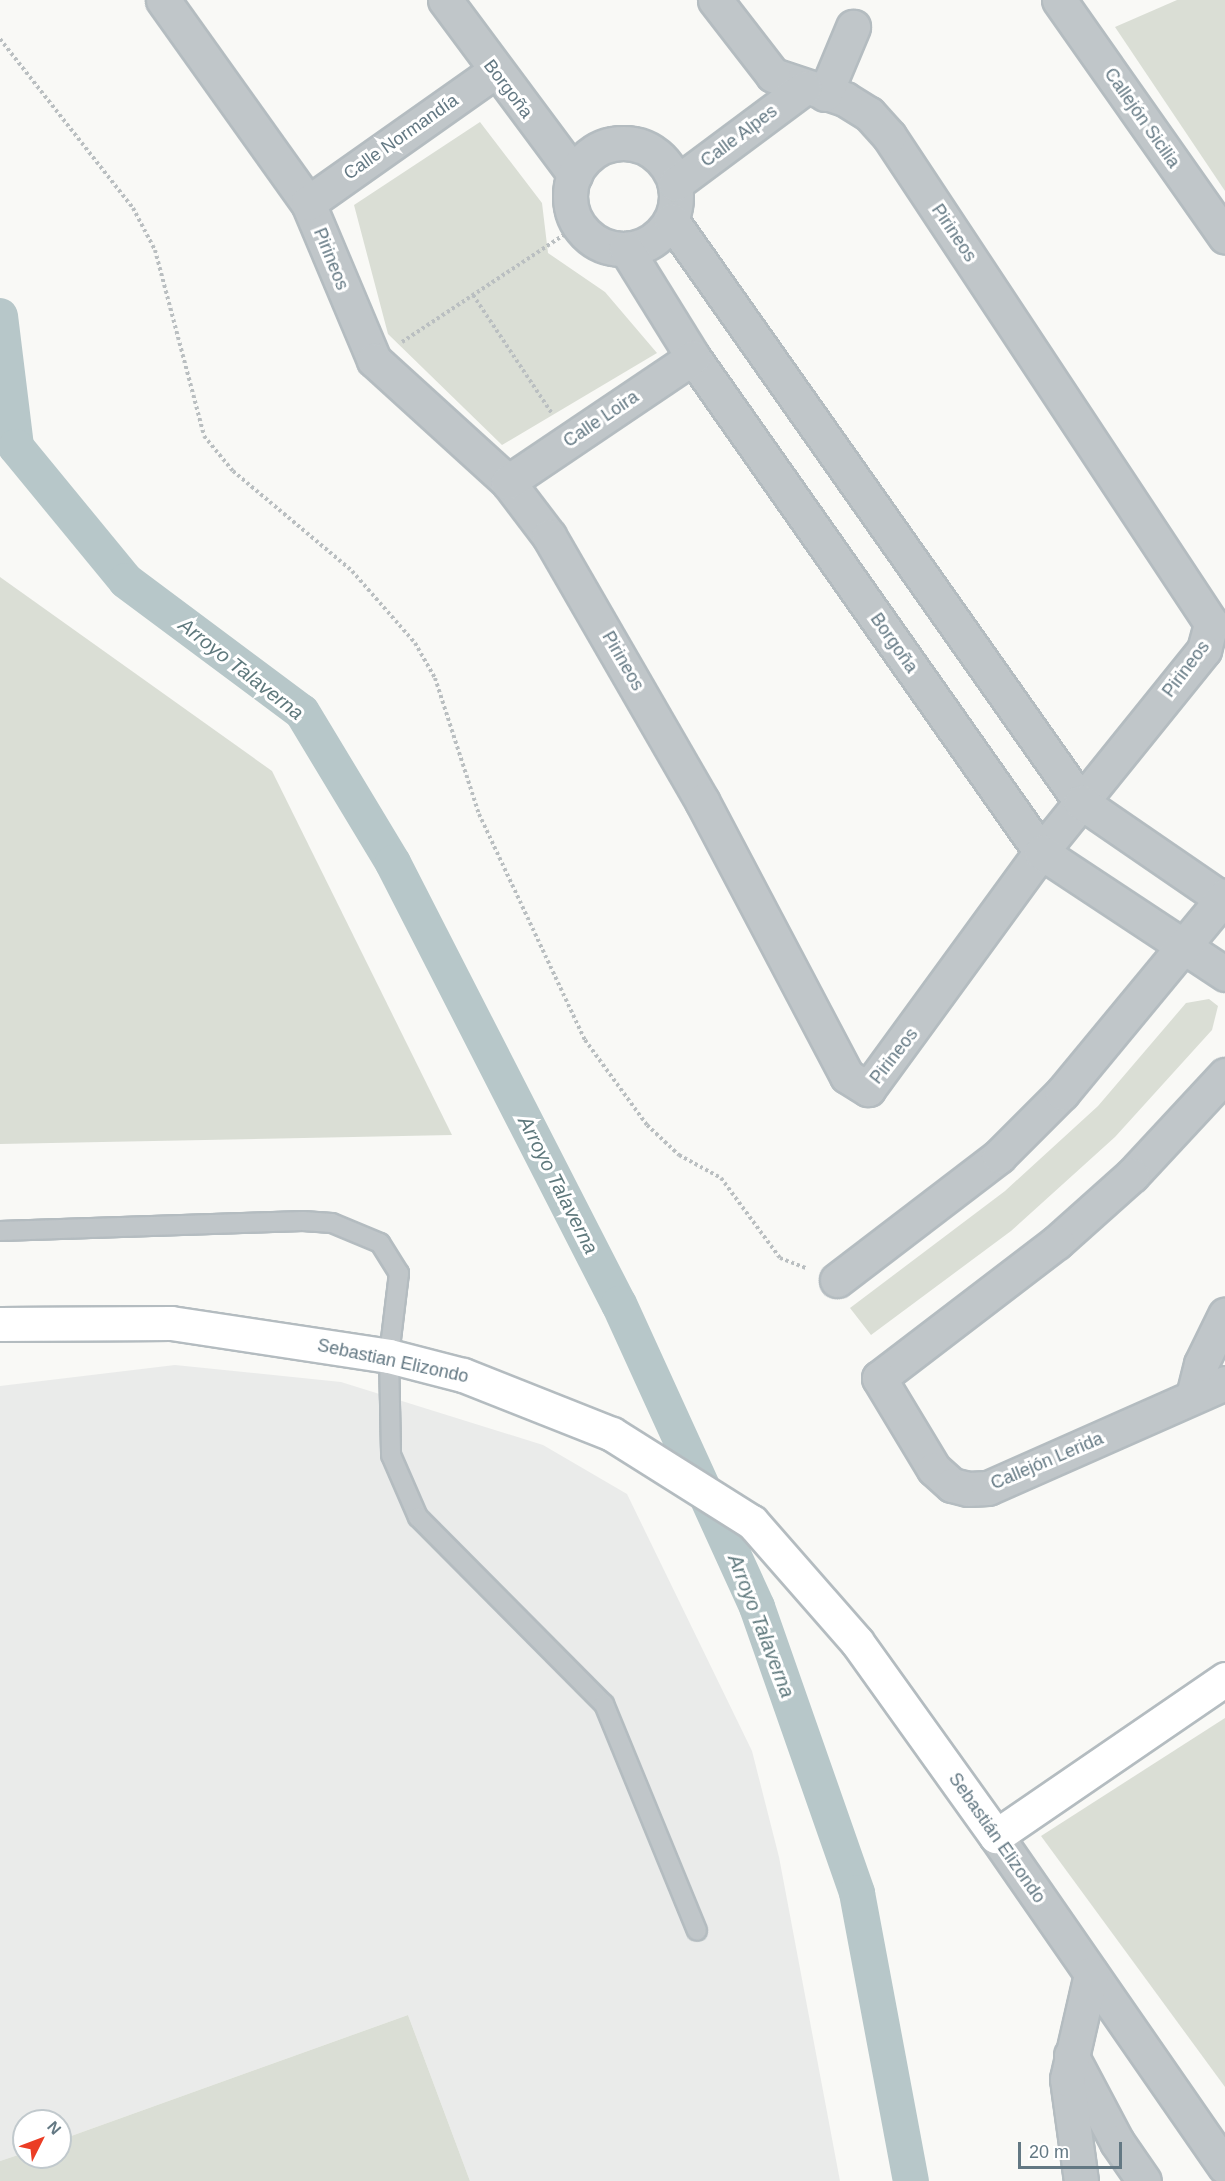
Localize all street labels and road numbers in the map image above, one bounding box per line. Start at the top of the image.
street label: Borgoña [479,55,537,123]
street label: Callejón Sicilia [1100,64,1184,172]
street label: Calle Normandía [339,89,463,185]
street label: Calle Alpes [696,100,782,172]
street label: Pirineos [927,200,981,266]
street label: Pirineos [309,225,353,293]
street label: Calle Loira [559,386,643,452]
street label: Borgoña [866,609,922,677]
street label: Pirineos [597,627,649,695]
street label: Pirineos [1158,637,1214,701]
street label: Pirineos [865,1024,923,1088]
street label: Sebastian Elizondo [315,1334,471,1388]
street label: Callejón Lerida [988,1428,1106,1494]
street label: Sebastián Elizondo [944,1769,1050,1907]

